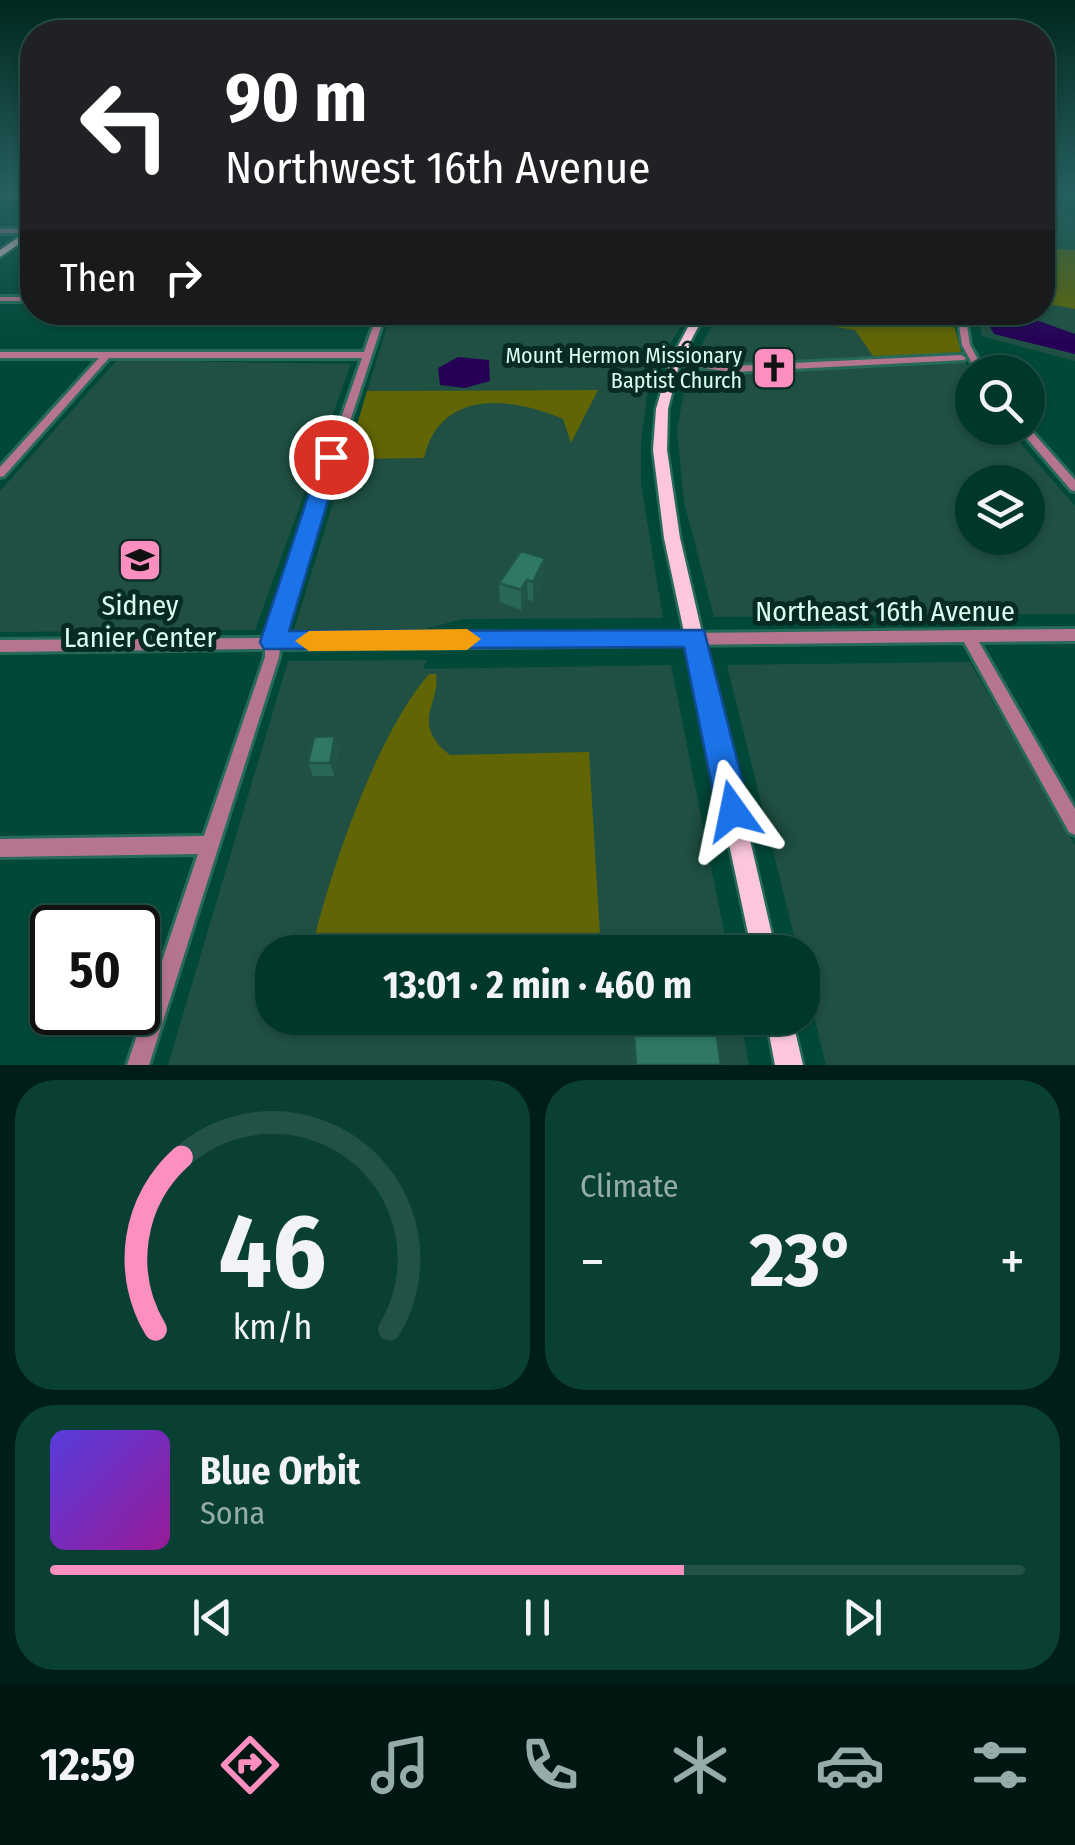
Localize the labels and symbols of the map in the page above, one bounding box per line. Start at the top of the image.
place label: Mount Hermon Missionary Baptist Church [505,342,742,394]
church icon: Mount Hermon Missionary Baptist Church [751,345,797,391]
pin [289,415,374,500]
school or university icon: Sidney Lanier Center [117,537,163,583]
place label: Sidney Lanier Center [64,589,216,654]
street label: Northeast 16th Avenue [755,595,1015,628]
position arrow [681,759,785,863]
speed limit sign: 50 [30,905,160,1035]

